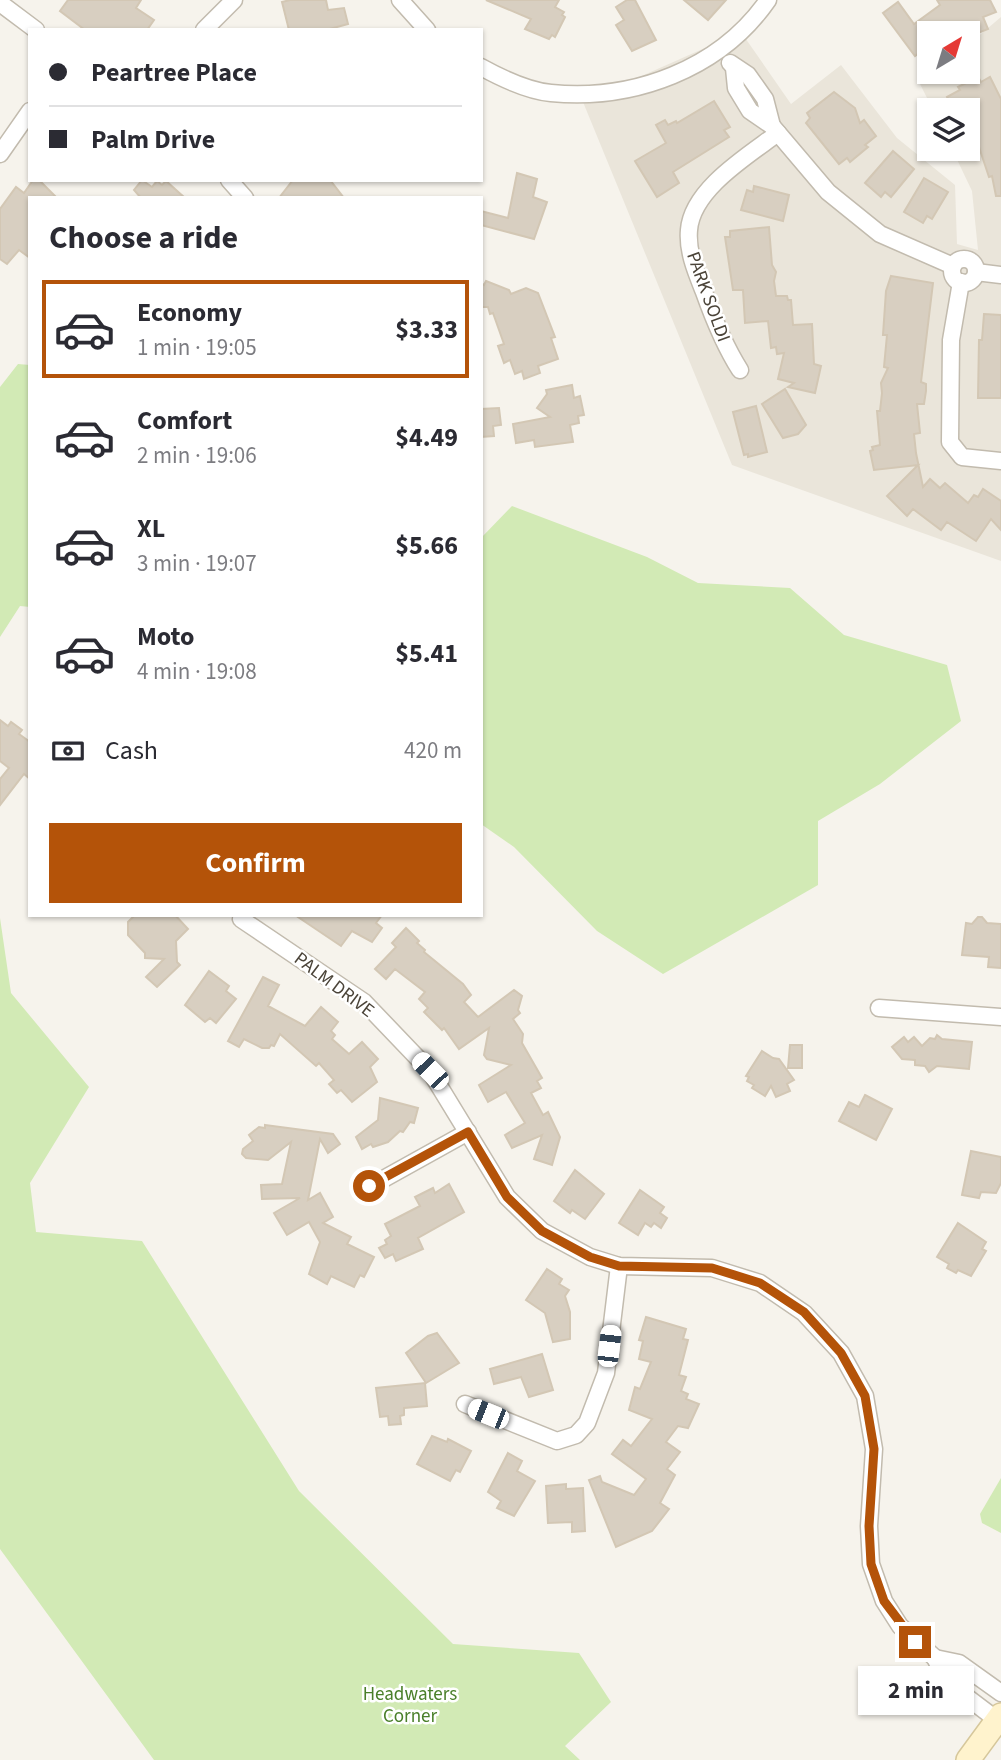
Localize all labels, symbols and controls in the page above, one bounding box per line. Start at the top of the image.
north arrow [917,21,980,84]
map controls [917,21,980,161]
text: Peartree Place [91,54,257,91]
button: layers [917,98,980,161]
text: Palm Drive [91,121,215,158]
text: Choose a ride [49,215,238,261]
street label: PARK SOLDI [679,248,737,346]
text: Economy [137,294,242,331]
icon: car [53,298,116,361]
text: $3.33 [395,311,458,348]
text: 1 min · 19:05 [137,331,257,364]
text: Comfort [137,402,232,439]
icon: car [53,406,116,469]
text: $4.49 [395,419,458,456]
text: 2 min · 19:06 [137,439,257,472]
text: XL [137,510,165,547]
icon: car [53,514,116,577]
text: $5.66 [395,527,458,564]
text: 3 min · 19:07 [137,547,257,580]
text: Moto [137,618,194,655]
icon: car [53,622,116,685]
text: $5.41 [395,635,458,672]
text: 4 min · 19:08 [137,655,257,688]
icon: cash [49,732,87,770]
text: Cash [105,732,158,769]
text: 420 m [404,734,462,767]
button: Confirm [49,823,462,903]
street label: PALM DRIVE [288,946,380,1024]
car [408,1049,453,1093]
route start [353,1170,385,1202]
car [597,1324,622,1368]
car [465,1396,512,1432]
route end [899,1626,931,1658]
callout: 2 min [857,1666,973,1716]
text: 2 min [888,1674,944,1707]
park label: Headwaters Corner [363,1681,457,1730]

